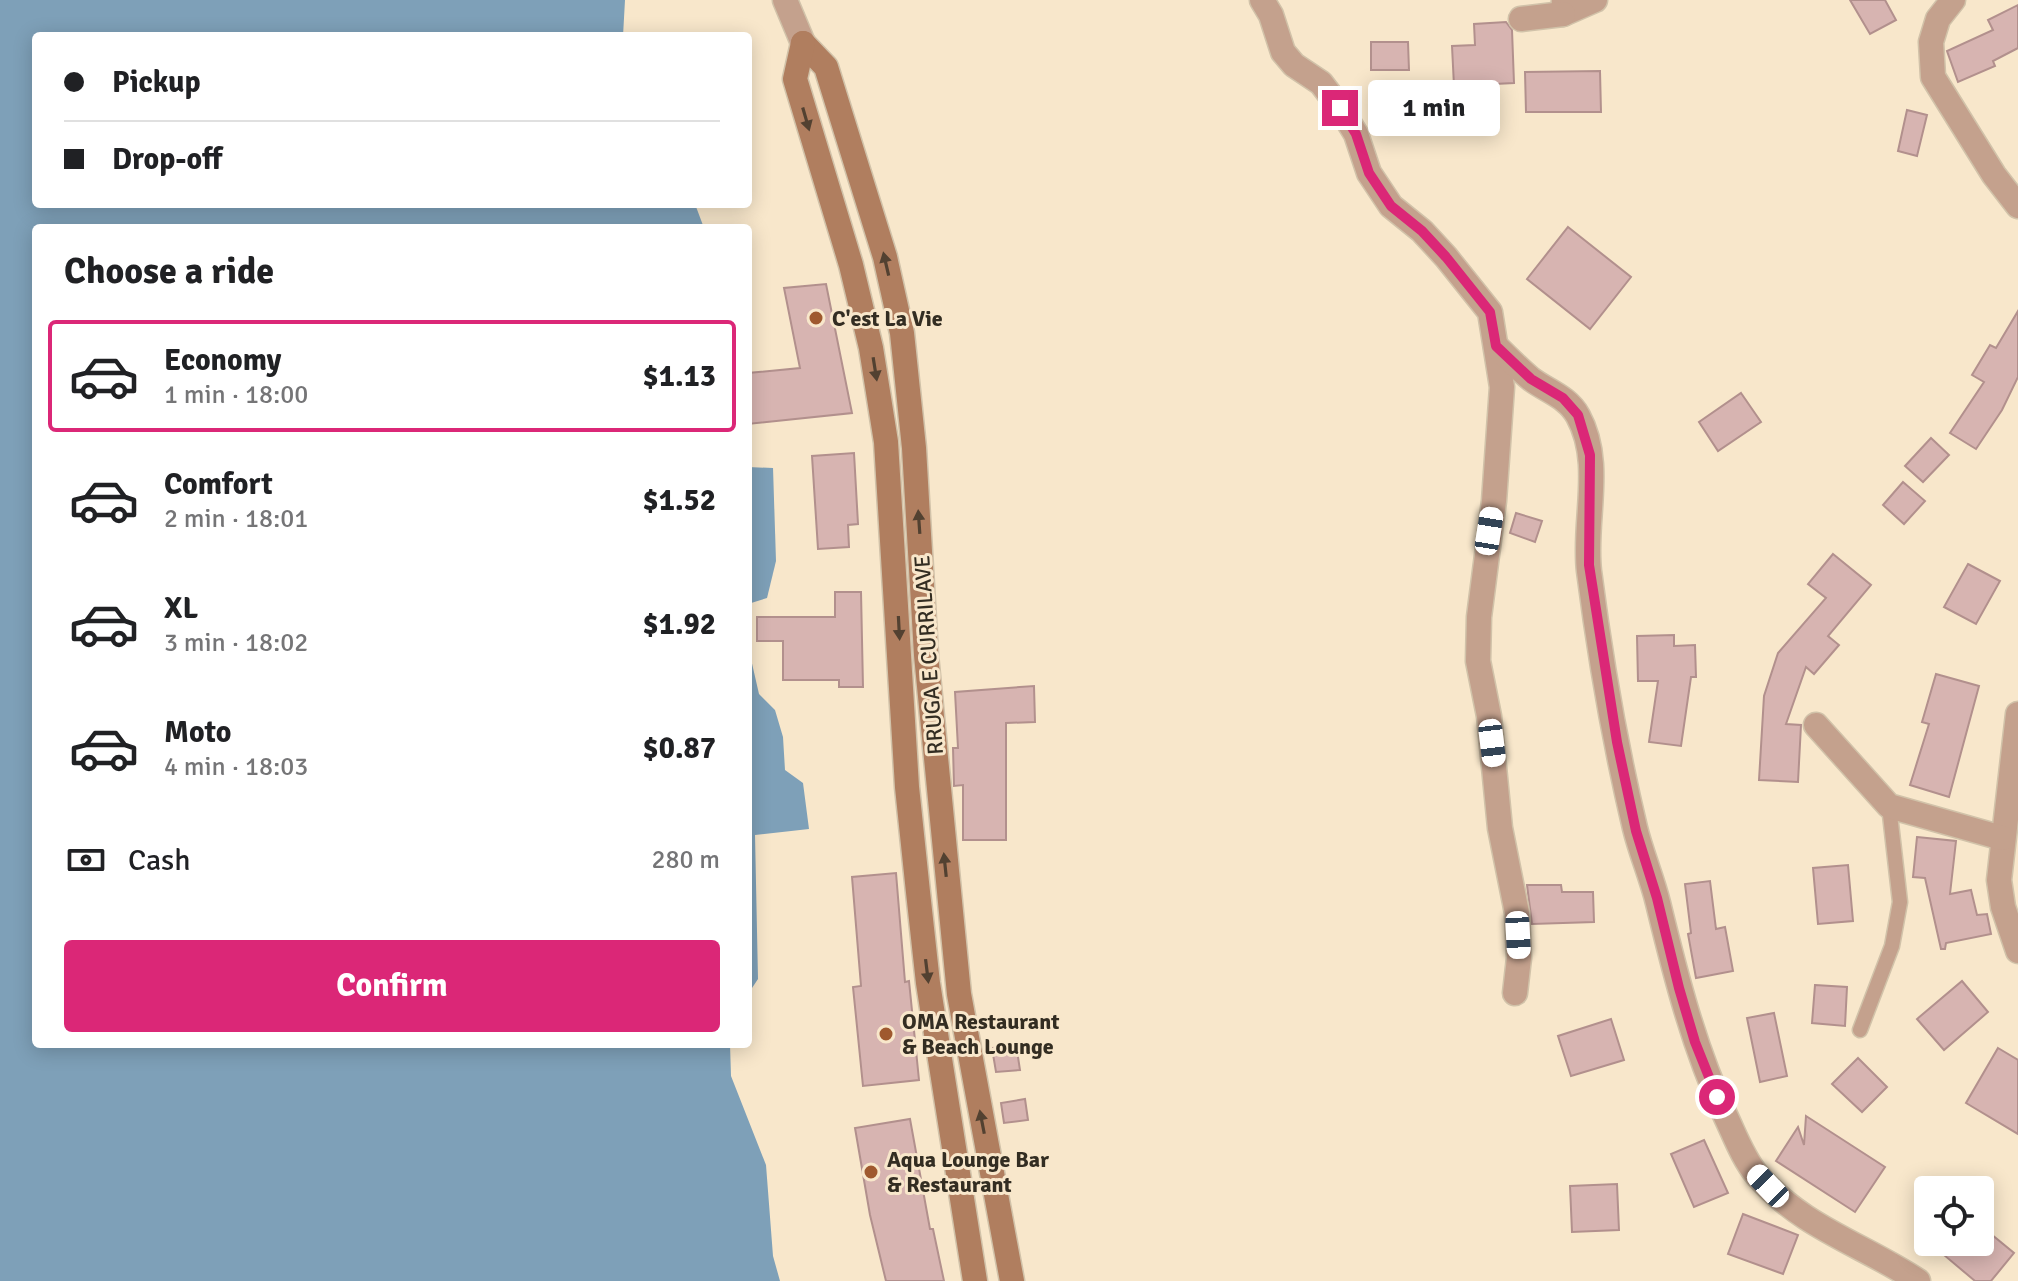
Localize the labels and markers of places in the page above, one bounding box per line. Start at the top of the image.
place label: C'est La Vie [832,305,943,332]
marker: C'est La Vie [807,309,825,327]
place label: OMA Restaurant & Beach Lounge [902,1008,1059,1060]
marker: OMA Restaurant & Beach Lounge [877,1025,895,1043]
place label: Aqua Lounge Bar & Restaurant [887,1146,1049,1198]
marker: Aqua Lounge Bar & Restaurant [862,1163,880,1181]

